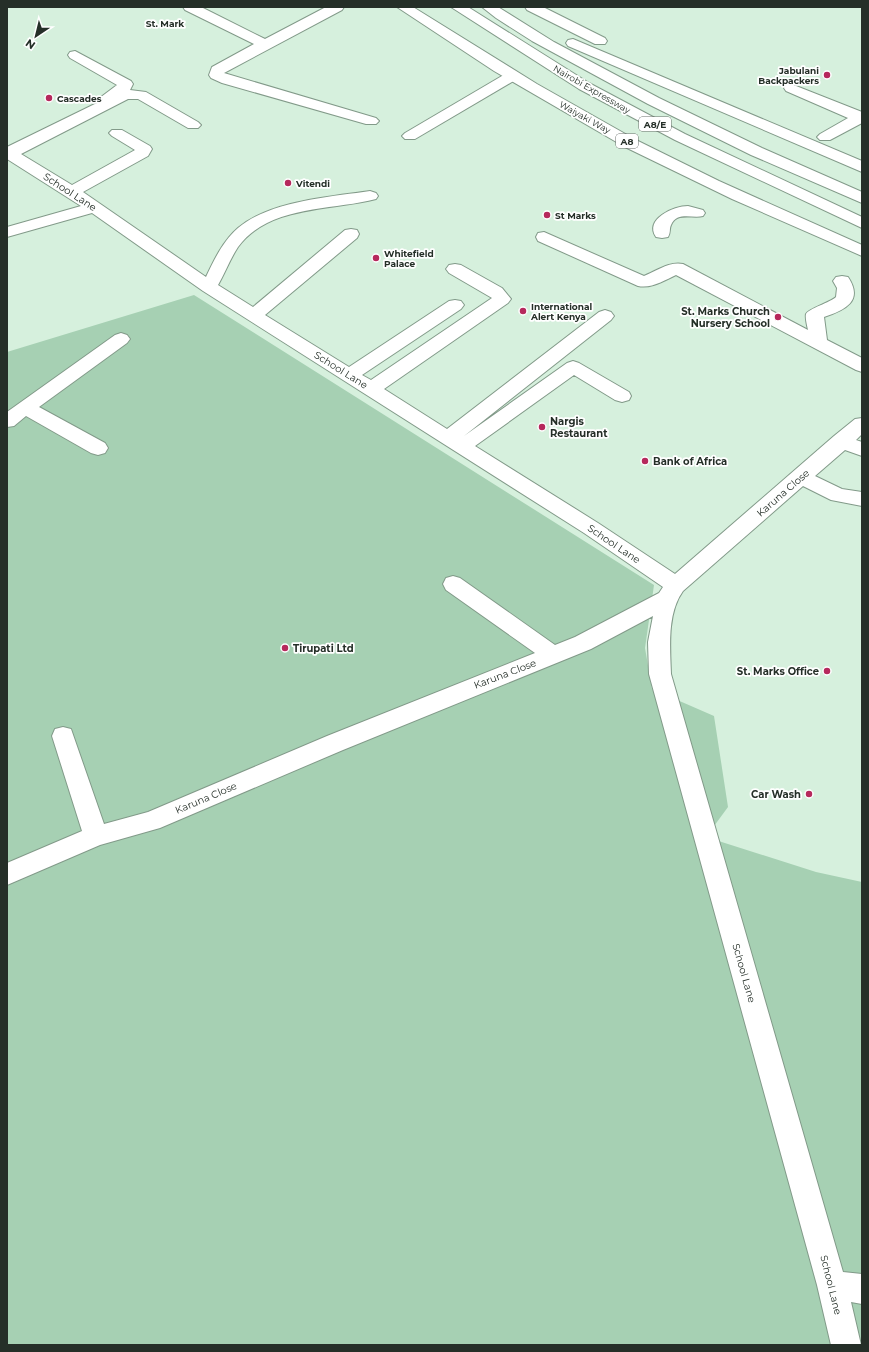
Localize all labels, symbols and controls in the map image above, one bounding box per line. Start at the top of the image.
north arrow [16,16,56,56]
district label: St. Mark [146,18,184,29]
text: N [23,36,38,52]
street label: Nairobi Expressway [551,62,633,116]
place label: Jabulani Backpackers [758,65,819,86]
marker: Jabulani Backpackers [822,70,832,80]
marker: Cascades [44,93,54,103]
place label: Cascades [57,93,102,104]
street label: Waiyaki Way [557,98,613,136]
road number: A8/E [639,117,671,131]
road number: A8 [616,134,638,148]
street label: School Lane [41,170,99,214]
marker: Vitendi [283,178,293,188]
place label: Vitendi [295,178,330,189]
marker: St Marks [542,210,552,220]
place label: St Marks [555,210,596,221]
place label: Whitefield Palace [384,248,434,269]
marker: Whitefield Palace [371,253,381,263]
place label: International Alert Kenya [530,301,593,322]
place label: St. Marks Church Nursery School [681,305,770,330]
marker: International Alert Kenya [518,306,528,316]
marker: St. Marks Church Nursery School [773,312,783,322]
street label: School Lane [312,348,370,392]
place label: Nargis Restaurant [550,415,608,440]
marker: Nargis Restaurant [537,422,547,432]
place label: Bank of Africa [653,455,727,468]
marker: Bank of Africa [640,456,650,466]
street label: Karuna Close [754,466,812,520]
street label: School Lane [585,522,643,566]
place label: Tirupati Ltd [293,642,354,655]
marker: Tirupati Ltd [280,643,290,653]
street label: Karuna Close [472,656,538,692]
place label: St. Marks Office [737,665,819,678]
marker: St. Marks Office [822,666,832,676]
street label: Karuna Close [173,779,239,817]
place label: Car Wash [751,788,801,801]
marker: Car Wash [804,789,814,799]
street label: School Lane [729,942,759,1004]
street label: School Lane [817,1254,845,1316]

